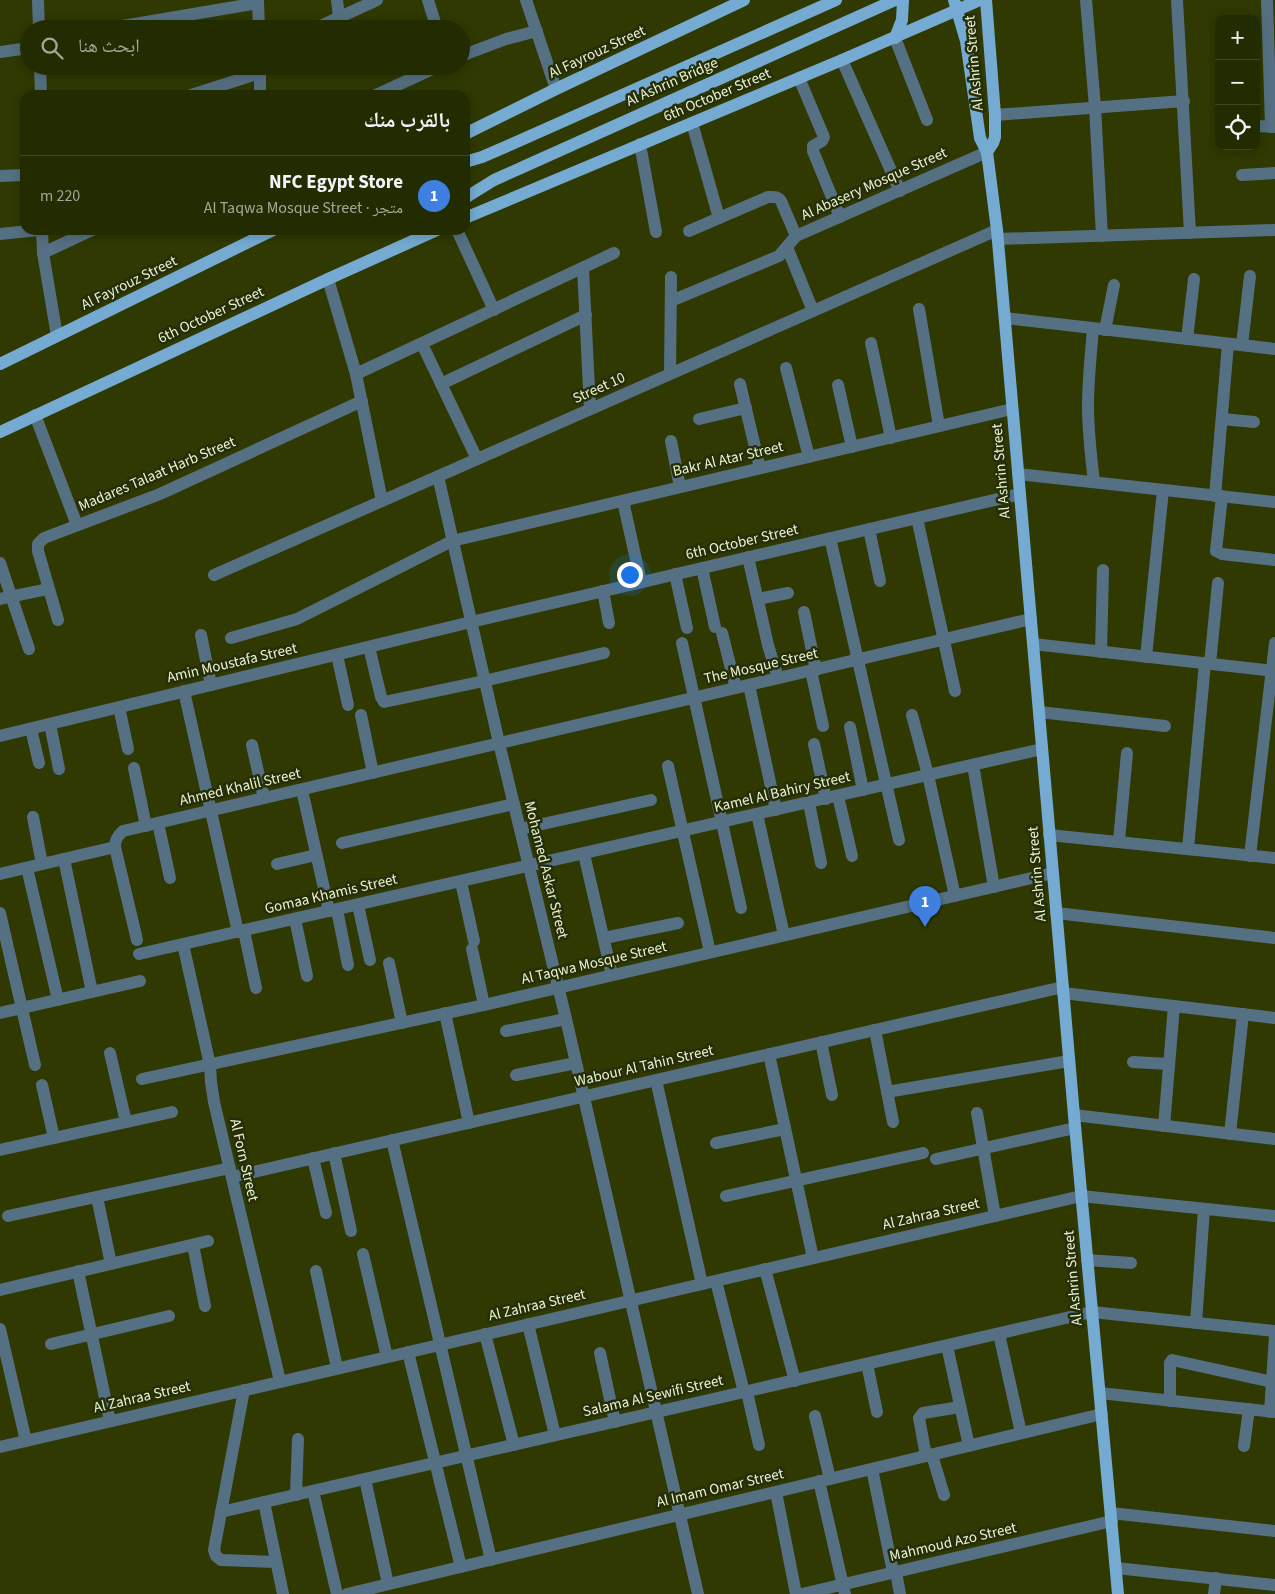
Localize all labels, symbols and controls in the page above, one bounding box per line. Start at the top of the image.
street label: Al Ashrin Street [959,14,989,112]
map controls [1215,15,1260,150]
button: + [1215,15,1260,60]
search box [20,20,470,75]
street label: Al Fayrouz Street [545,20,649,84]
text: ابحث هنا [78,33,140,60]
icon: search [38,34,66,62]
street label: Al Ashrin Bridge [623,52,721,112]
button: − [1215,60,1260,105]
street label: 6th October Street [660,63,774,127]
text: بالقرب منك [364,105,450,135]
button: locate [1215,105,1260,150]
street label: Al Abasery Mosque Street [798,142,950,226]
text: NFC Egypt Store [269,169,403,196]
text: 220 m [40,185,80,207]
text: 1 [430,185,438,207]
text: متجر · Al Taqwa Mosque Street [204,197,403,219]
street label: Al Fayrouz Street [77,251,181,315]
street label: 6th October Street [155,281,267,349]
street label: Street 10 [569,367,629,409]
street label: Al Ashrin Street [986,422,1016,520]
street label: Madares Talaat Harb Street [75,431,239,517]
street label: Bakr Al Atar Street [671,436,785,482]
street label: 6th October Street [684,519,800,565]
your location [617,562,643,588]
street label: Amin Moustafa Street [165,638,299,688]
street label: The Mosque Street [702,643,820,689]
street label: Ahmed Khalil Street [177,763,303,811]
street label: Kamel Al Bahiry Street [712,766,852,818]
street label: Mohamed Askar Street [519,799,573,941]
street label: Al Ashrin Street [1022,825,1052,923]
street label: Gomaa Khamis Street [263,869,399,919]
pin: 1 [909,886,941,927]
street label: Al Taqwa Mosque Street [519,936,669,990]
street label: Wabour Al Tahin Street [572,1040,716,1092]
street label: Al Forn Street [224,1117,264,1203]
street label: Al Zahraa Street [880,1193,982,1235]
street label: Al Ashrin Street [1058,1229,1088,1327]
street label: Al Zahraa Street [486,1284,588,1326]
street label: Salama Al Sewifi Street [581,1370,725,1422]
street label: Al Zahraa Street [91,1376,193,1418]
street label: Al Imam Omar Street [654,1463,786,1513]
street label: Mahmoud Azo Street [887,1517,1019,1567]

